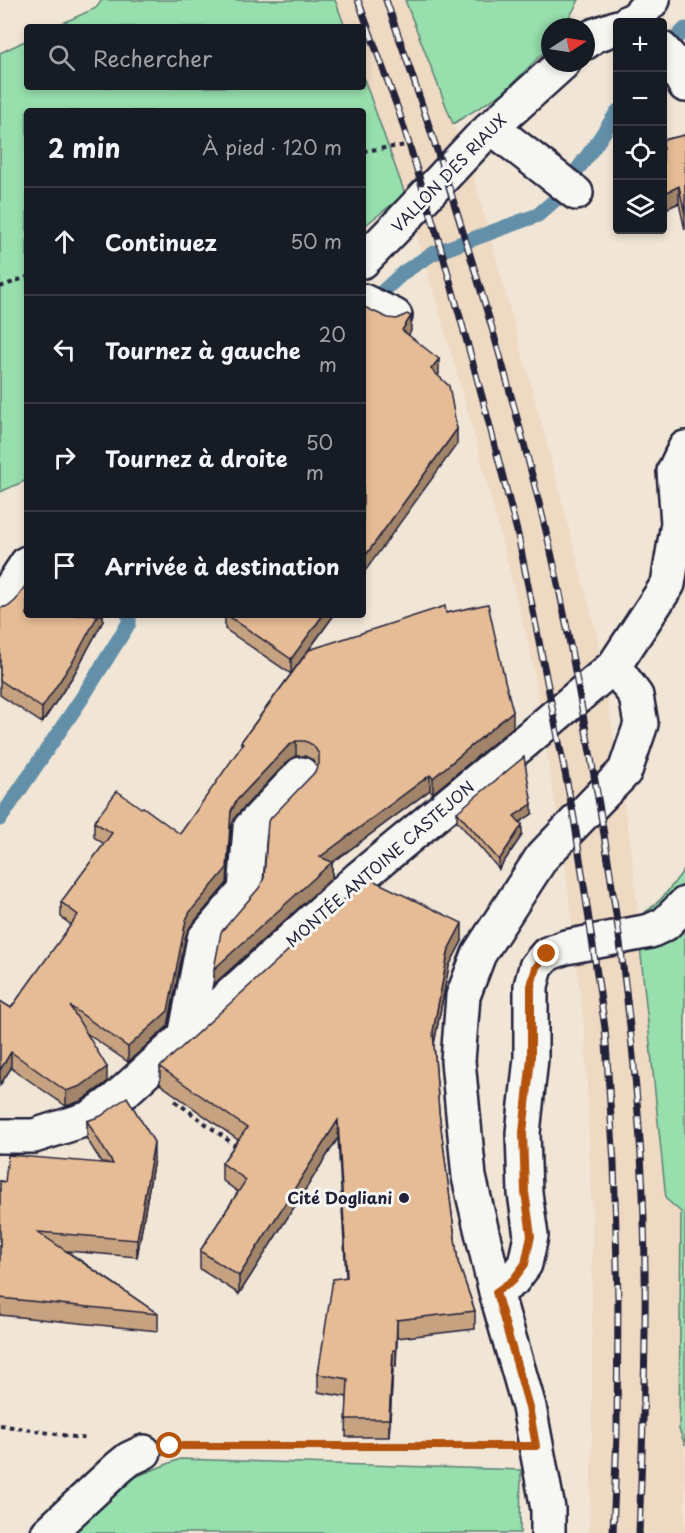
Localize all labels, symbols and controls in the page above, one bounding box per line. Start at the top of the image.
north arrow [541,18,595,72]
map controls [613,18,667,234]
button: + [613,18,667,72]
search box [24,24,366,90]
icon: search [45,41,78,74]
text: Rechercher [93,41,212,74]
button: − [613,72,667,126]
street label: VALLON DES RIAUX [385,108,511,237]
button: locate [613,126,667,180]
text: 2 min [48,128,121,167]
text: À pied · 120 m [202,132,342,162]
button: layers [613,180,667,234]
icon: ahead [48,225,81,258]
text: Continuez [105,225,217,258]
text: 50 m [290,226,342,256]
text: 20 m [319,319,346,379]
icon: left [48,333,81,366]
text: Tournez à gauche [105,333,301,366]
text: 50 m [306,427,333,487]
icon: right [48,441,81,474]
text: Tournez à droite [105,441,288,474]
icon: arrive [48,549,81,582]
text: Arrivée à destination [105,549,339,582]
street label: MONTÉE ANTOINE CASTEJON [280,775,479,952]
route end [533,940,559,966]
place label: Cité Dogliani [287,1185,392,1209]
marker: Cité Dogliani [397,1191,411,1205]
route start [156,1432,182,1458]

